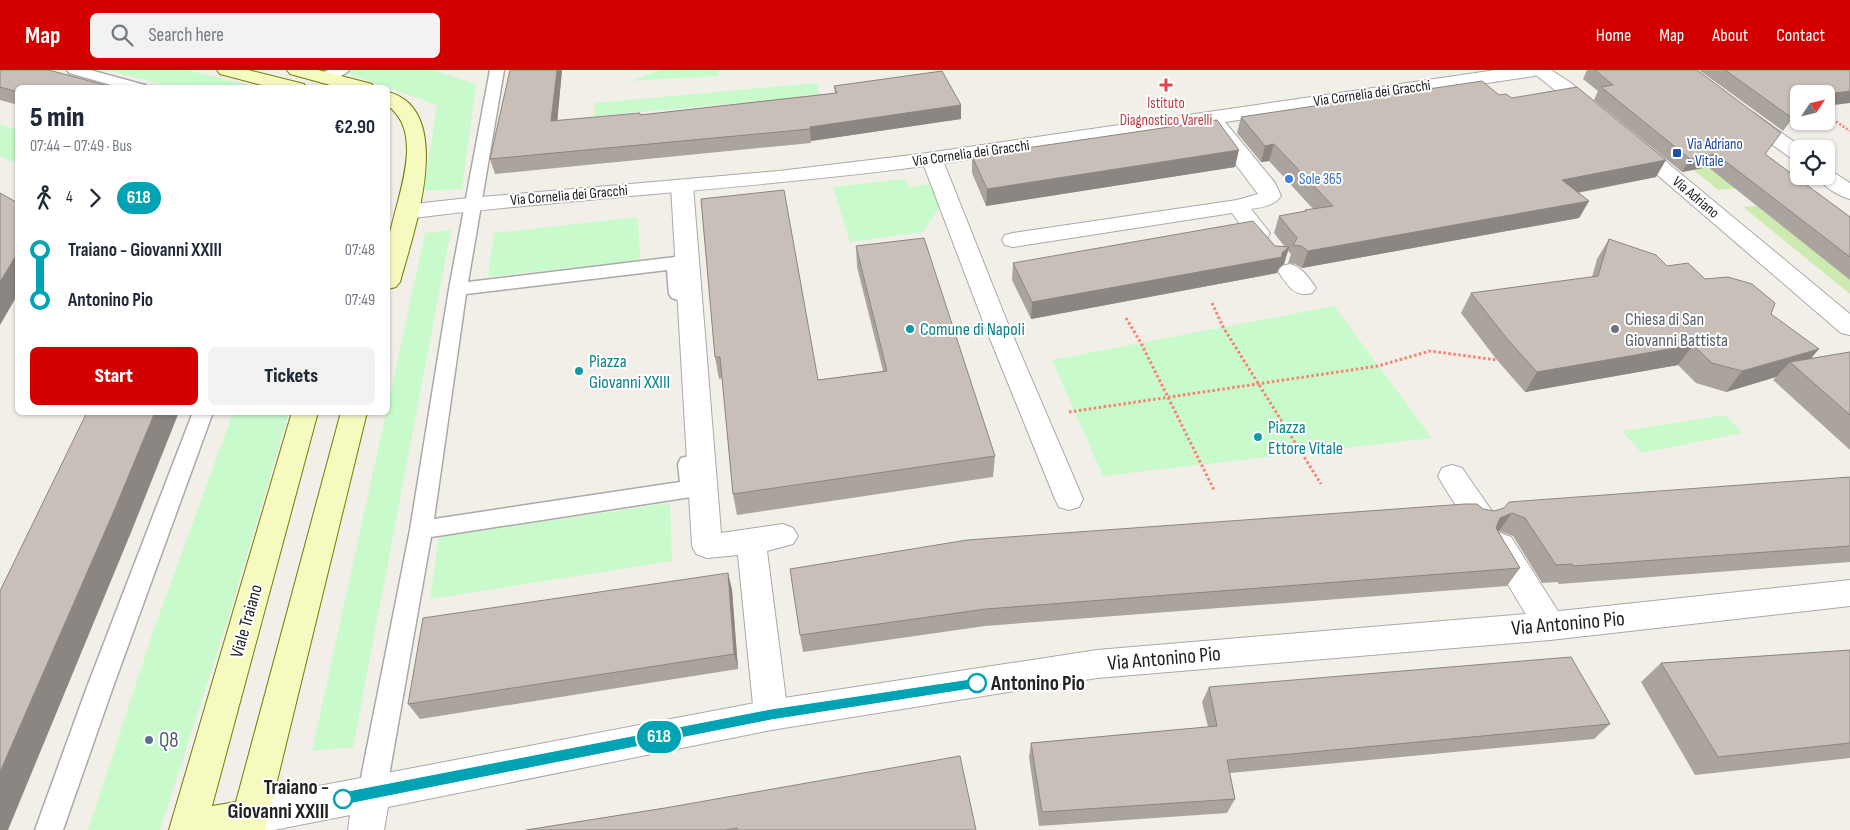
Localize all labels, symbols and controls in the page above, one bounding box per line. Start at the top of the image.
search box [90,13,440,58]
text: Map [25,21,60,50]
icon: search [108,21,136,49]
text: Search here [148,24,224,47]
text: Home [1596,25,1631,46]
text: Map [1659,25,1684,46]
text: About [1712,25,1748,46]
text: Contact [1776,25,1825,46]
street label: Via Cornelia dei Gracchi [1312,76,1432,111]
marker: Istituto Diagnostico Varelli [1159,78,1173,92]
north arrow [1790,85,1835,130]
map controls [1790,85,1835,185]
place label: Istituto Diagnostico Varelli [1120,94,1213,130]
text: 5 min [30,101,85,134]
text: €2.90 [335,116,375,139]
place label: Via Adriano - Vitale [1687,135,1743,171]
street label: Via Cornelia dei Gracchi [911,136,1031,171]
text: 07:44 – 07:49 · Bus [30,137,132,156]
button: locate [1790,140,1835,185]
marker: Via Adriano - Vitale [1671,147,1683,159]
place label: Sole 365 [1299,170,1342,189]
street label: Via Adriano [1668,172,1723,223]
marker: Sole 365 [1283,173,1295,185]
street label: Via Cornelia dei Gracchi [510,181,629,210]
icon: walk [30,184,58,212]
icon: forward [81,184,109,212]
text: 618 [127,187,151,208]
text: 4 [66,188,73,207]
text: Traiano - Giovanni XXIII [68,239,222,262]
text: 07:48 [345,241,375,260]
text: Antonino Pio [68,289,153,312]
text: 07:49 [345,291,375,310]
place label: Chiesa di San Giovanni Battista [1625,309,1728,351]
place label: Comune di Napoli [920,319,1025,340]
marker: Comune di Napoli [904,323,916,335]
marker: Chiesa di San Giovanni Battista [1609,323,1621,335]
button: Start [30,347,198,405]
button: Tickets [208,347,375,405]
place label: Piazza Giovanni XXIII [589,351,670,393]
marker: Piazza Giovanni XXIII [573,365,585,377]
place label: Piazza Ettore Vitale [1268,417,1343,459]
marker: Piazza Ettore Vitale [1252,431,1264,443]
street label: Viale Traiano [226,582,267,660]
street label: Via Antonino Pio [1510,606,1626,641]
street label: Via Antonino Pio [1106,641,1222,676]
place label: Antonino Pio [990,671,1085,696]
marker: Antonino Pio [967,673,987,693]
line badge: 618 [630,721,688,753]
text: 618 [647,726,671,747]
place label: Q8 [159,728,179,753]
marker: Q8 [143,734,155,746]
place label: Traiano - Giovanni XXIII [228,775,329,824]
marker: Traiano - Giovanni XXIII [333,789,353,809]

